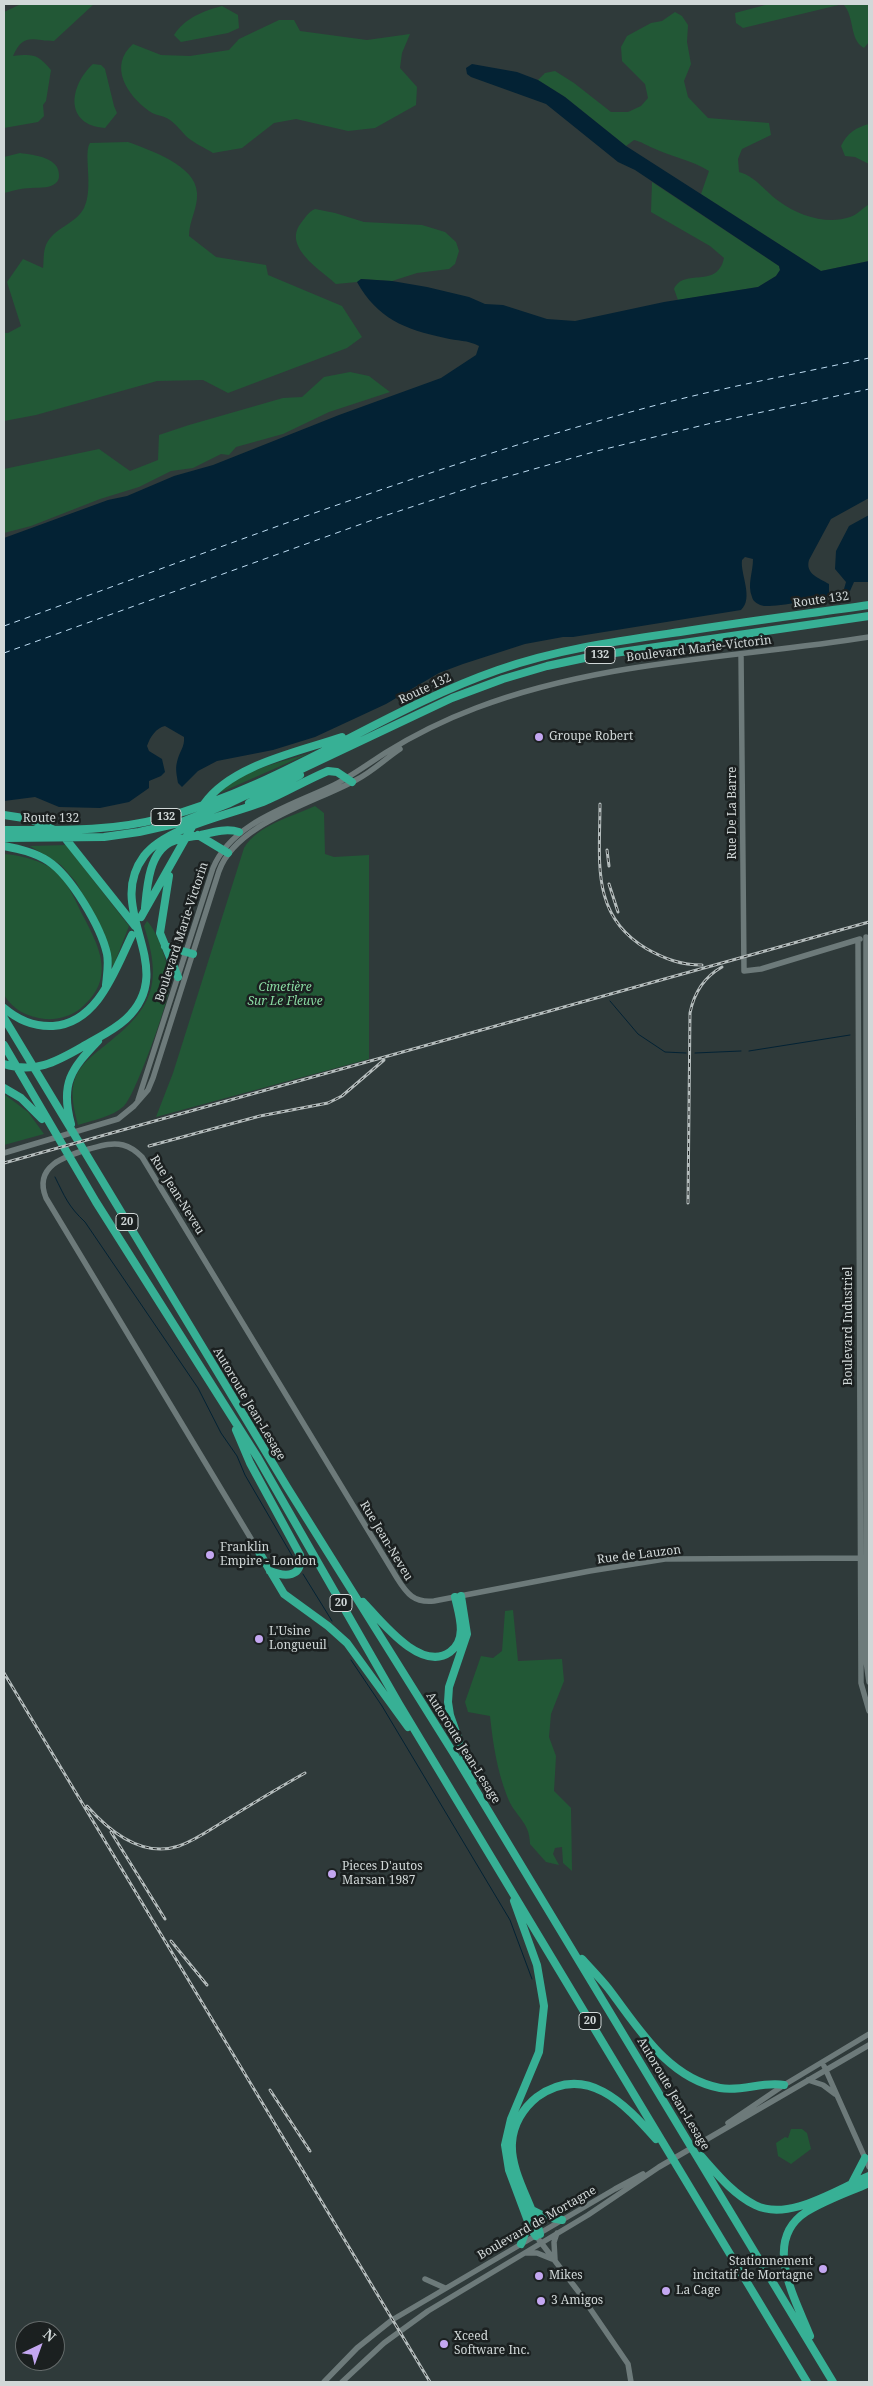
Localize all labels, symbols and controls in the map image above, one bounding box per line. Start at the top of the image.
street label: Route 132 [792,589,850,611]
street label: Boulevard Marie-Victorin [626,633,772,665]
road number: 132 [585,646,615,664]
street label: Route 132 [396,671,454,707]
place label: Groupe Robert [549,730,633,744]
marker: Groupe Robert [533,731,545,743]
street label: Rue De La Barre [726,767,740,859]
road number: 132 [151,809,181,826]
street label: Route 132 [23,812,79,826]
street label: Boulevard Marie-Victorin [153,860,211,1004]
park label: Cimetière Sur Le Fleuve [247,981,323,1009]
street label: Rue Jean-Neveu [147,1153,207,1237]
road number: 20 [116,1214,138,1230]
street label: Boulevard Industriel [842,1267,856,1385]
street label: Autoroute Jean-Lesage [210,1345,288,1463]
street label: Rue Jean-Neveu [357,1498,415,1584]
place label: Franklin Empire - London [220,1541,316,1569]
street label: Rue de Lauzon [596,1543,682,1567]
marker: Franklin Empire - London [204,1549,216,1561]
road number: 20 [330,1595,352,1612]
place label: L'Usine Longueuil [269,1625,327,1653]
marker: L'Usine Longueuil [253,1633,265,1645]
street label: Autoroute Jean-Lesage [423,1690,503,1806]
place label: Pieces D'autos Marsan 1987 [342,1860,423,1888]
marker: Pieces D'autos Marsan 1987 [326,1868,338,1880]
road number: 20 [579,2012,601,2030]
street label: Autoroute Jean-Lesage [634,2035,712,2153]
street label: Boulevard de Mortagne [475,2183,599,2263]
place label: Stationnement incitatif de Mortagne [693,2255,813,2283]
marker: Stationnement incitatif de Mortagne [817,2263,829,2275]
place label: Mikes [549,2269,583,2283]
marker: Mikes [533,2270,545,2282]
place label: La Cage [676,2284,720,2298]
marker: La Cage [660,2285,672,2297]
place label: 3 Amigos [551,2294,603,2308]
marker: 3 Amigos [535,2295,547,2307]
north arrow [15,2321,65,2371]
text: N [39,2324,60,2346]
place label: Xceed Software Inc. [454,2330,529,2358]
marker: Xceed Software Inc. [438,2338,450,2350]

